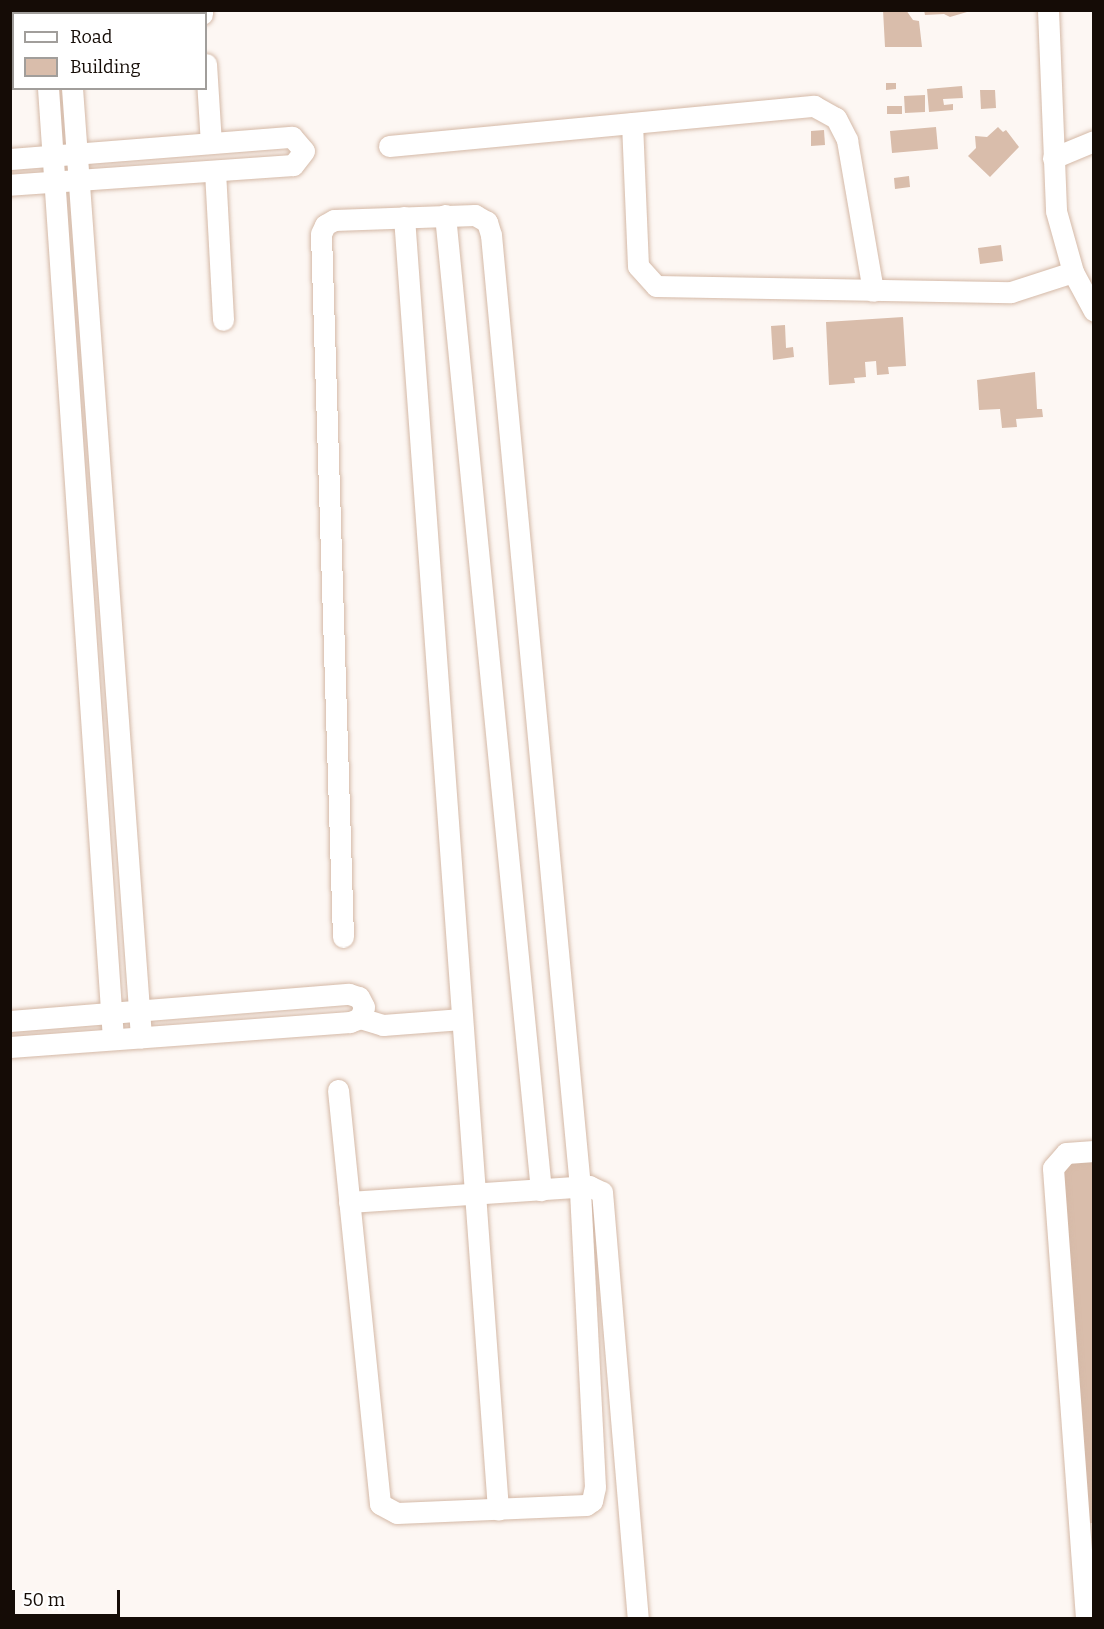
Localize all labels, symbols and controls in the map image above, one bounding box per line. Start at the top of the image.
legend [12,12,207,90]
text: Road [70,26,112,48]
text: Building [70,56,141,78]
scale bar [15,1578,123,1616]
text: 50 m [23,1589,65,1611]

